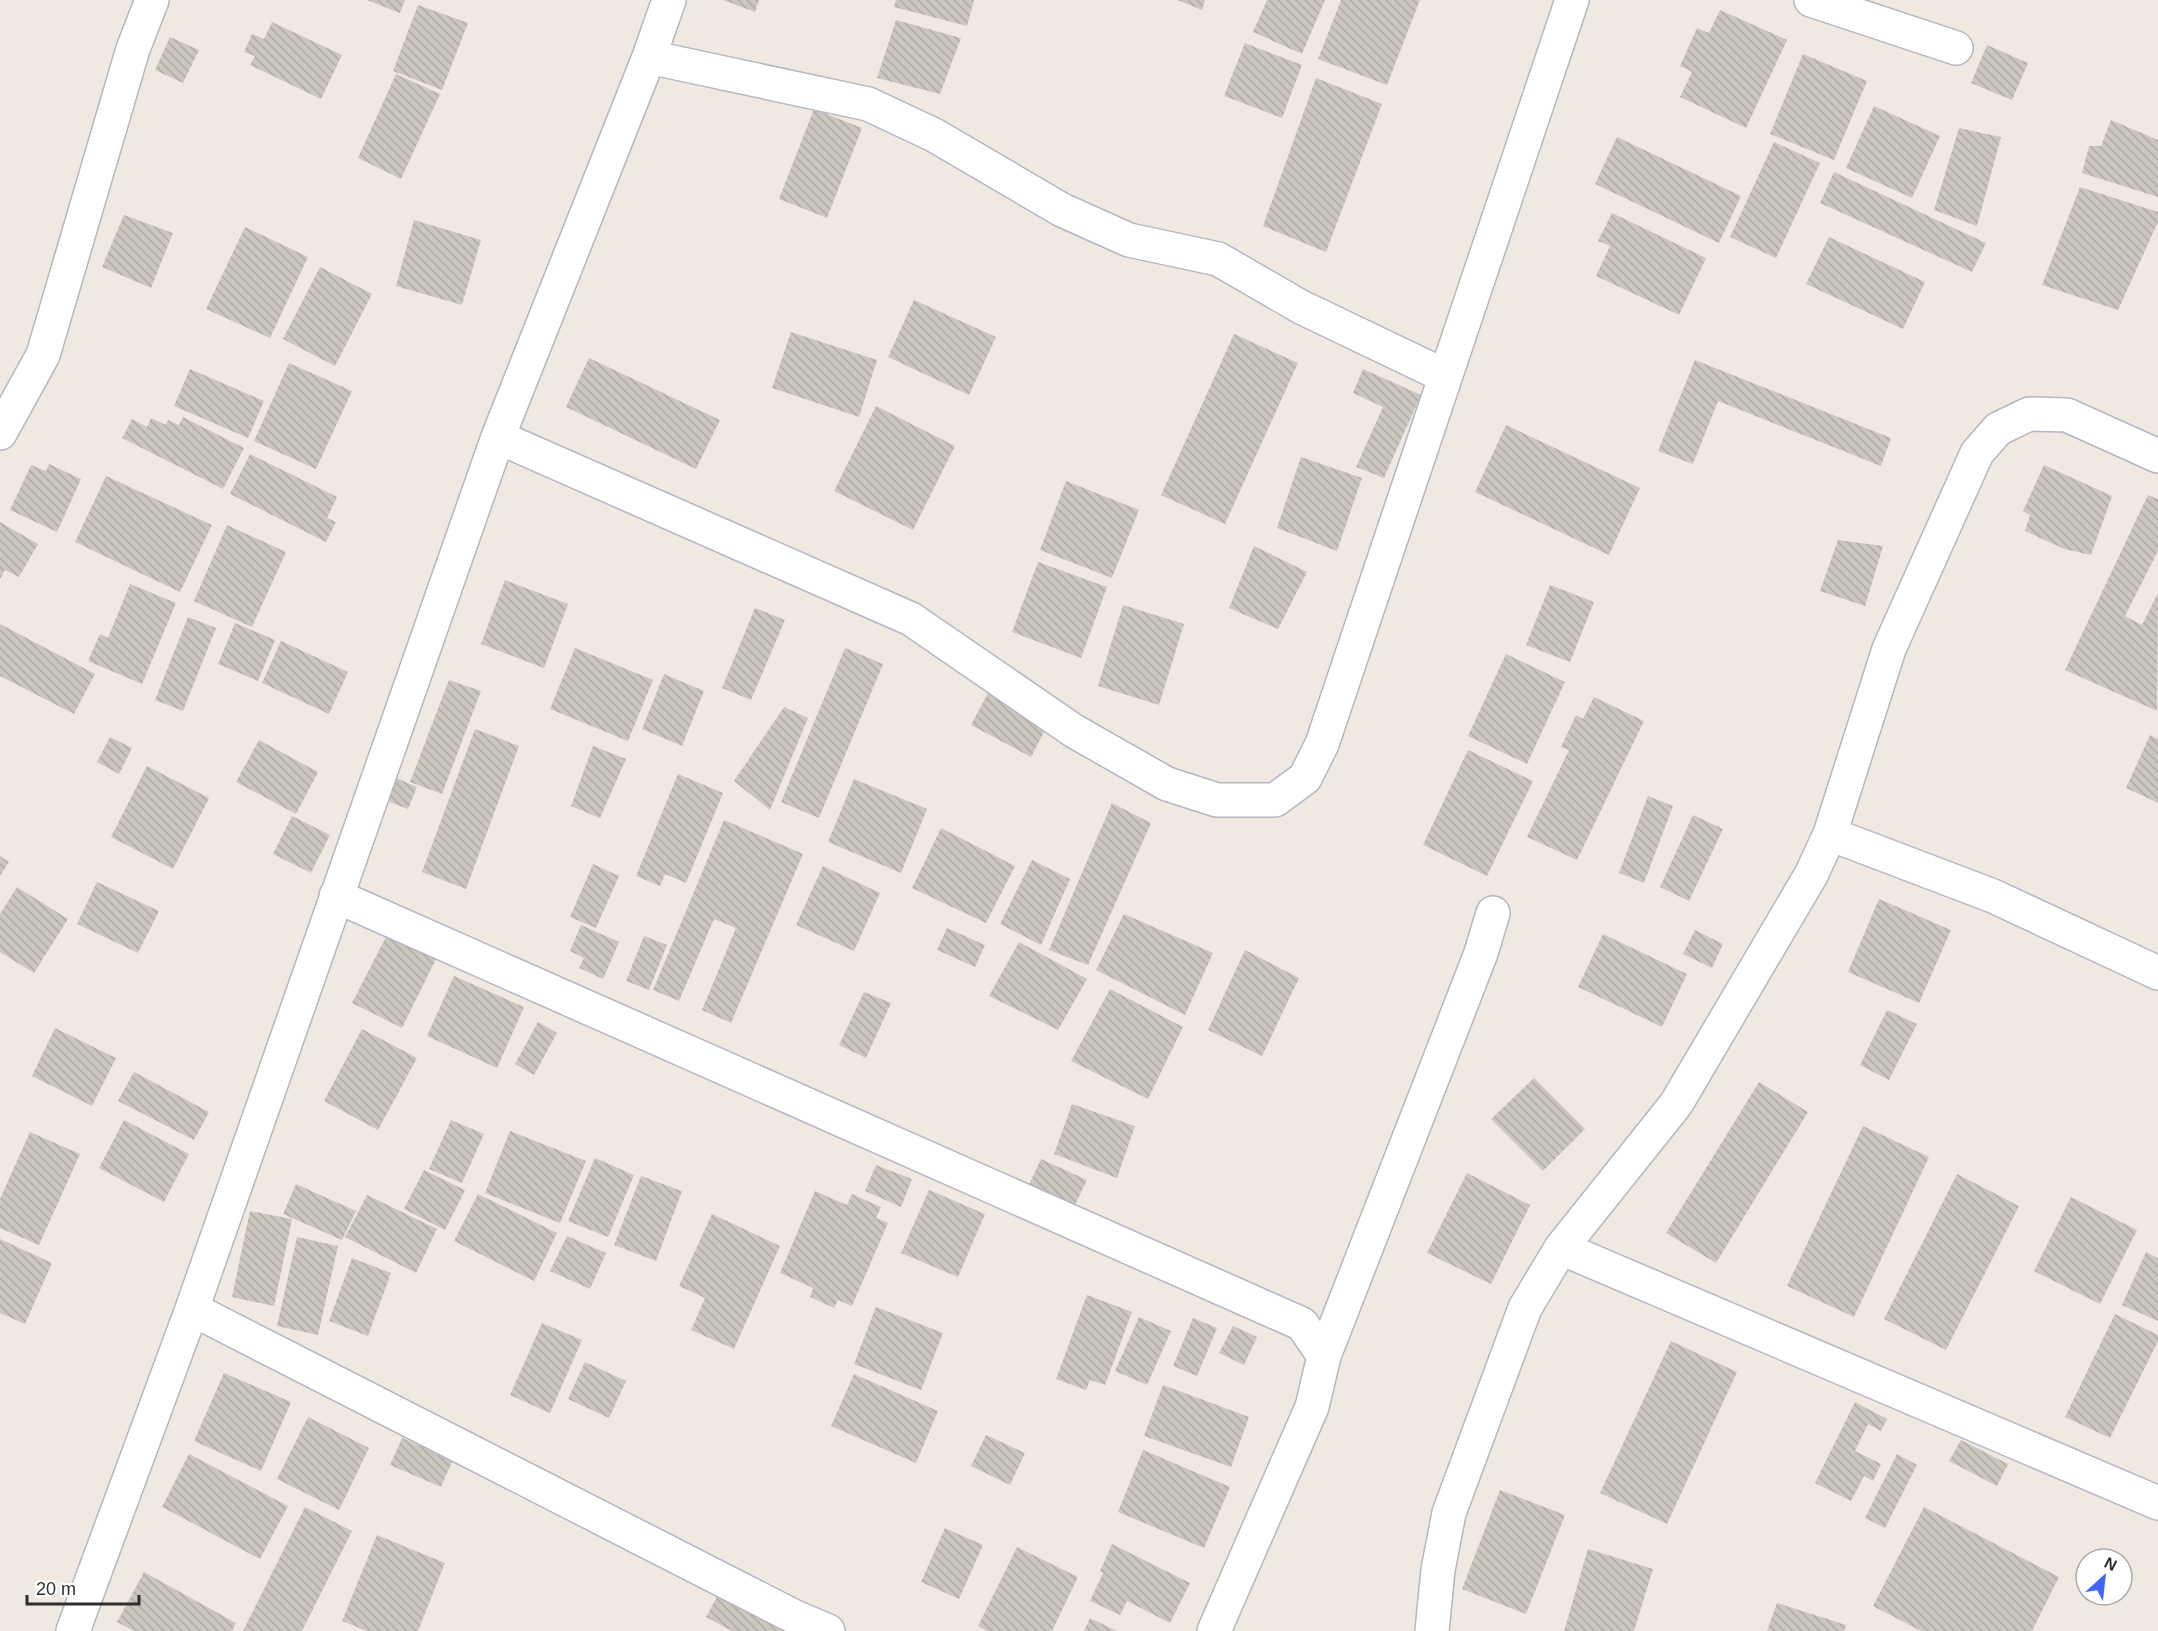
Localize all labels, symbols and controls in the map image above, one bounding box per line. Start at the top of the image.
north arrow [2074,1547,2134,1607]
text: N [2102,1554,2120,1574]
scale bar [27,1568,140,1606]
text: 20 m [36,1579,76,1599]

